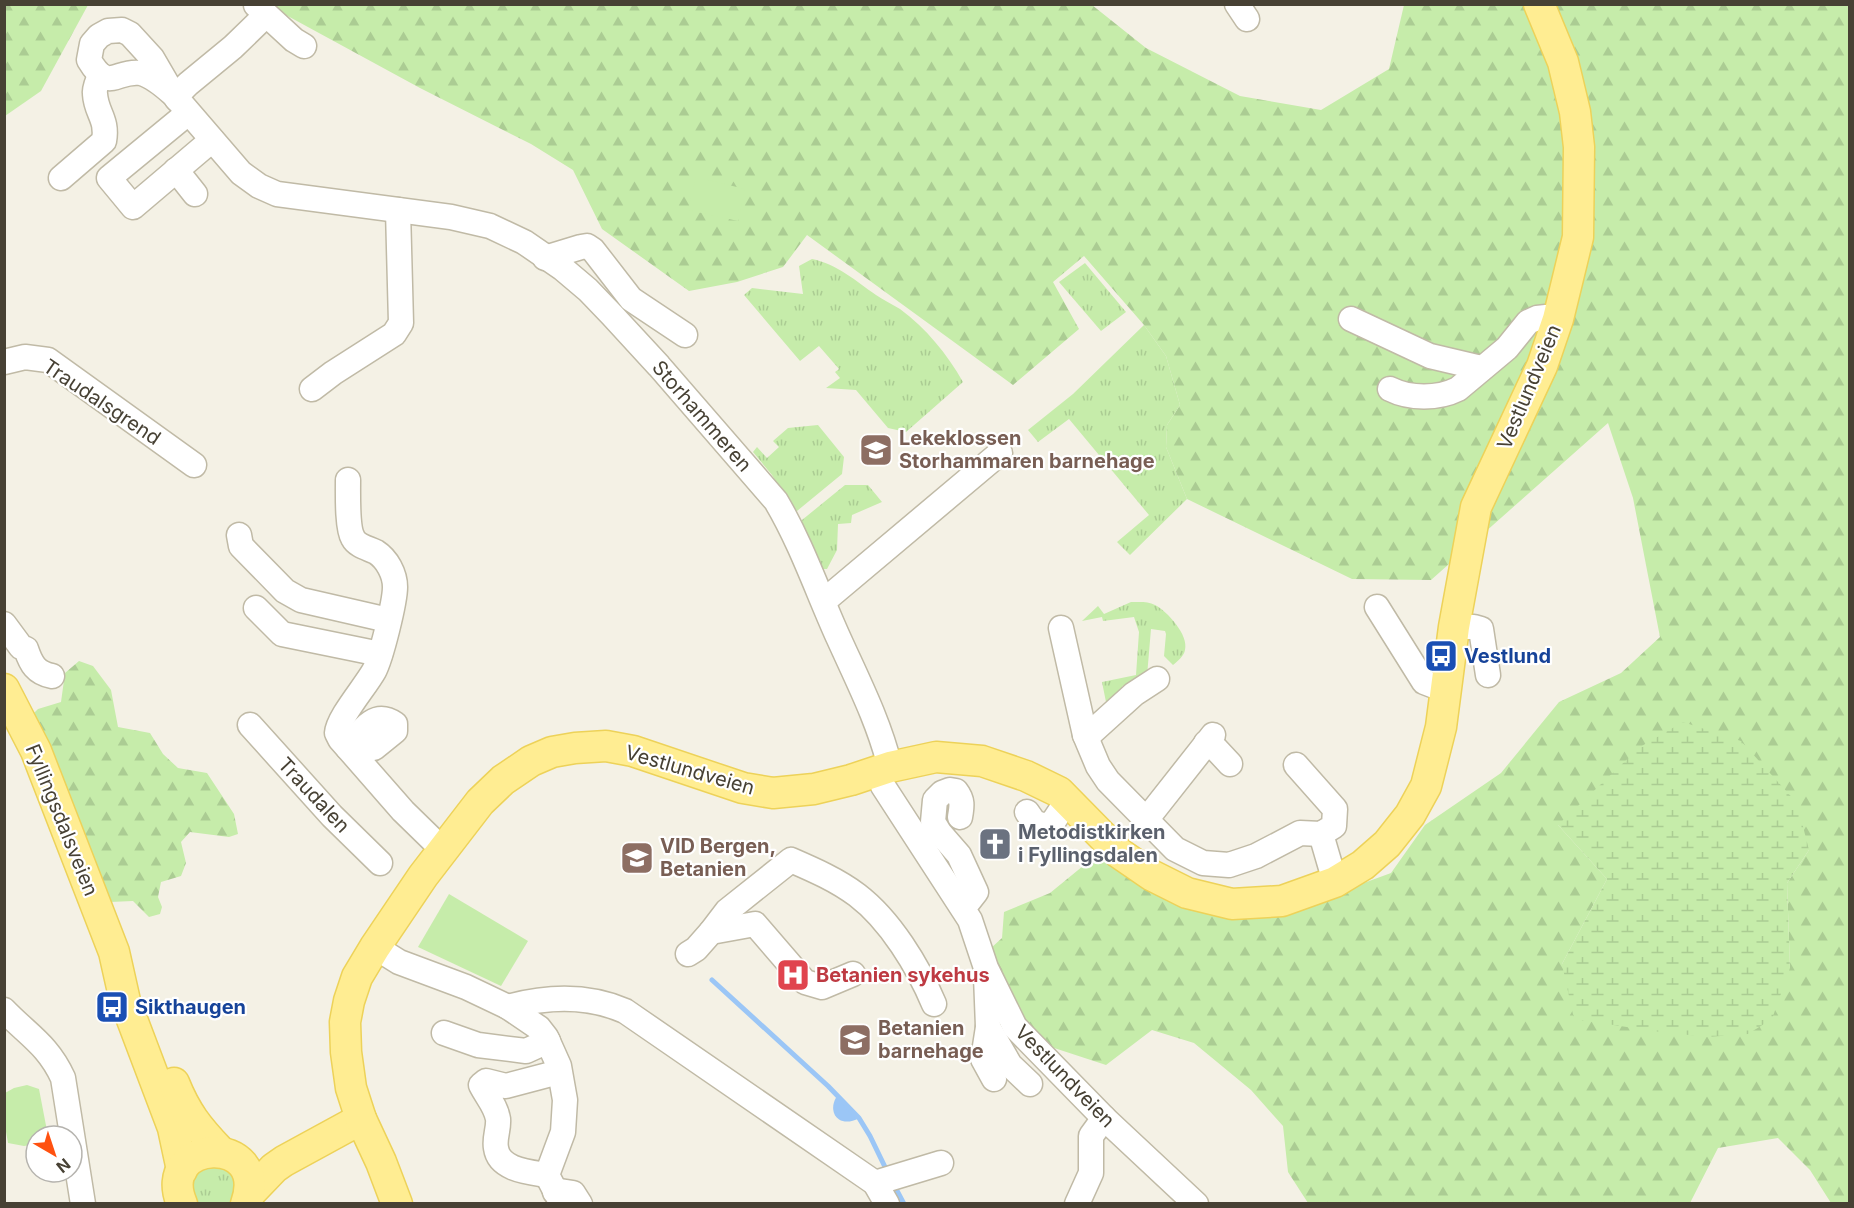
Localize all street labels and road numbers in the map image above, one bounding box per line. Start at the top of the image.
street label: Vestlundveien [1492,321,1566,453]
street label: Traudalsgrend [39,354,165,450]
street label: Storhammeren [647,356,757,476]
street label: Vestlundveien [623,740,757,800]
street label: Fyllingsdalsveien [21,741,103,899]
street label: Traudalen [273,752,355,838]
street label: Vestlundveien [1010,1020,1120,1132]

